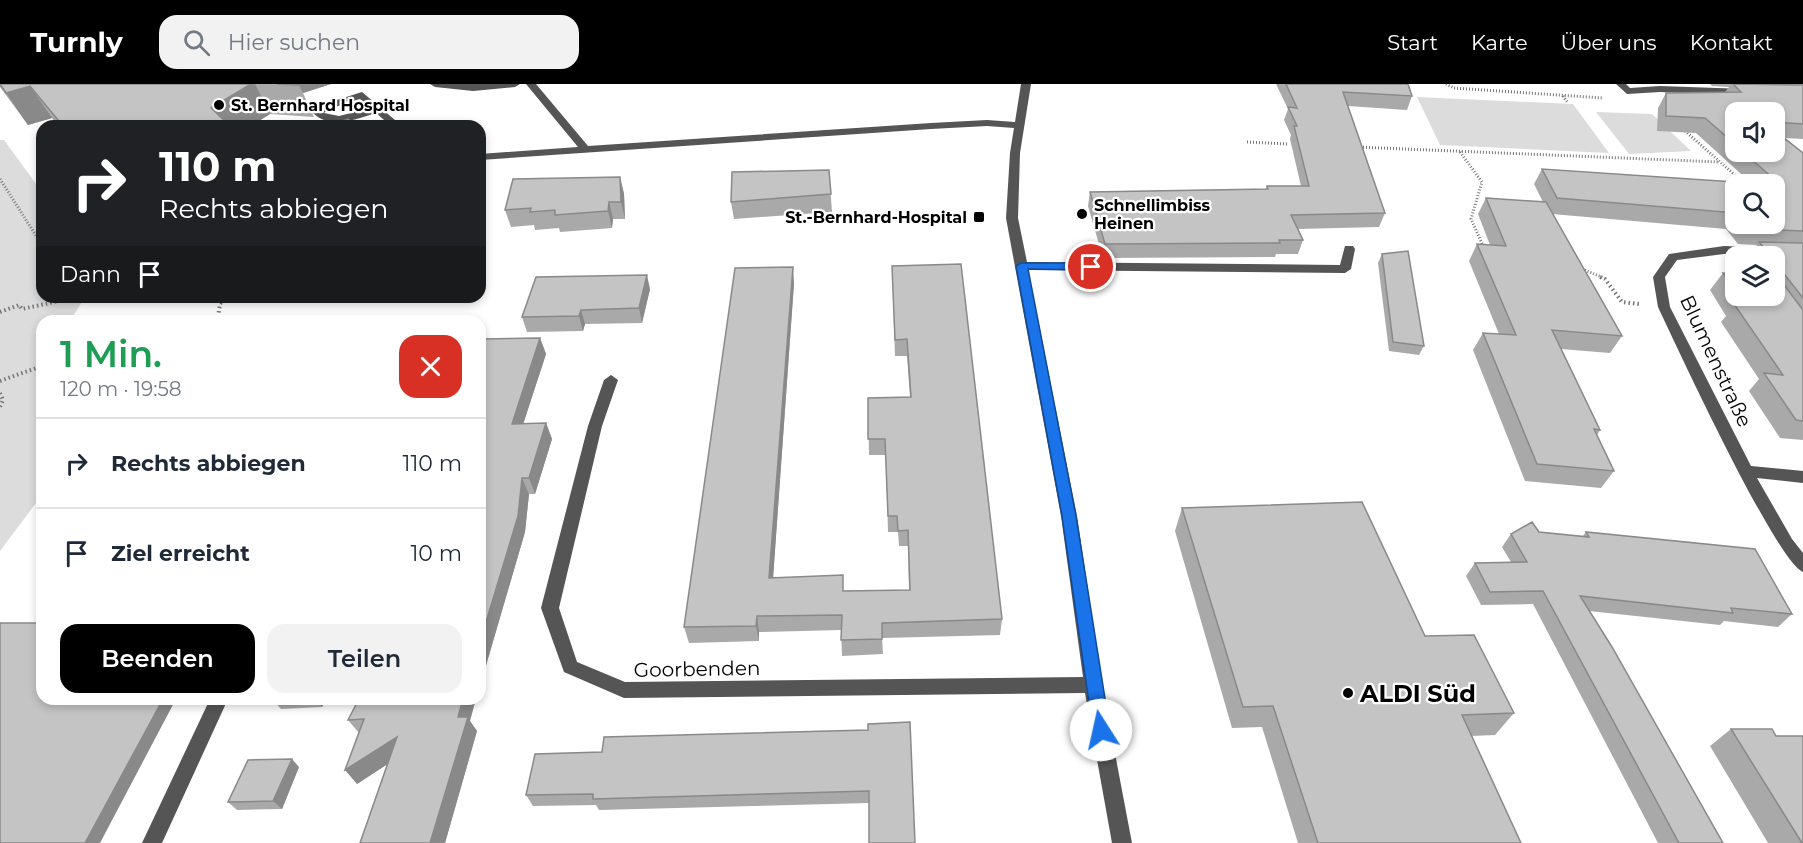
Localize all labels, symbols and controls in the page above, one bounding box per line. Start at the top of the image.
search box [159,15,579,69]
text: Turnly [30,25,123,59]
icon: search [180,26,213,59]
text: Hier suchen [228,29,360,56]
text: Start [1387,30,1438,55]
text: Karte [1471,30,1528,55]
text: Über uns [1561,30,1657,55]
text: Kontakt [1690,30,1773,55]
place label: St. Bernhard Hospital [231,96,410,115]
marker: St. Bernhard Hospital [212,98,226,112]
map controls [1725,102,1785,306]
button: sound [1725,102,1785,162]
text: 110 m [159,140,276,192]
icon: right [60,144,138,222]
button: search [1725,174,1785,234]
text: Rechts abbiegen [159,192,388,225]
place label: Schnellimbiss Heinen [1094,196,1210,233]
marker: Schnellimbiss Heinen [1075,207,1089,221]
place label: St.-Bernhard-Hospital [785,208,967,227]
marker: St.-Bernhard-Hospital [972,210,986,224]
pin [1065,241,1116,292]
button: layers [1725,246,1785,306]
icon: arrive [1074,250,1107,283]
icon: arrive [133,258,166,291]
text: Dann [60,261,121,288]
street label: Blumenstraße [1675,291,1757,431]
text: 1 Min. [60,332,162,376]
button: close [399,335,462,398]
text: 120 m · 19:58 [60,377,181,401]
icon: right [60,447,93,480]
text: Rechts abbiegen [111,450,306,477]
text: 110 m [402,450,462,477]
icon: arrive [60,537,93,570]
text: Ziel erreicht [111,540,250,567]
text: 10 m [410,540,462,567]
button: Beenden [60,624,255,693]
button: Teilen [267,624,462,693]
street label: Goorbenden [633,656,761,682]
place label: ALDI Süd [1359,679,1476,708]
marker: ALDI Süd [1341,686,1355,700]
position arrow [1069,698,1133,762]

